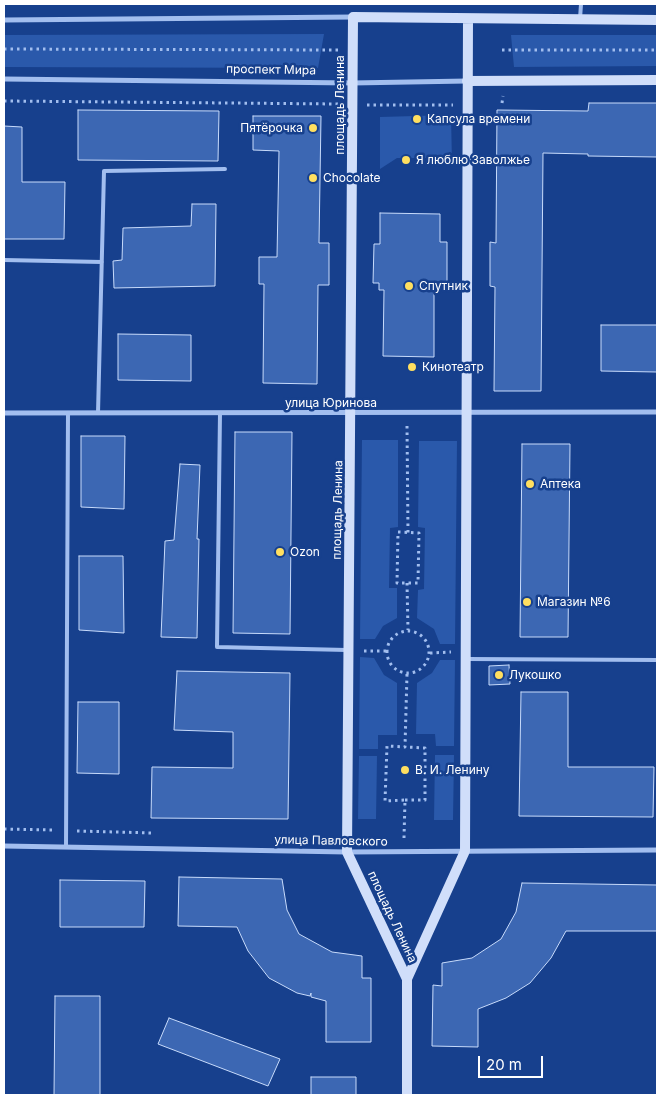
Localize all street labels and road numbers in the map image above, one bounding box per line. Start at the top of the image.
street label: площадь Ленина [333,55,347,155]
street label: проспект Мира [226,62,316,78]
street label: улица Юринова [285,396,377,410]
street label: площадь Ленина [330,460,346,560]
street label: улица Павловского [274,833,388,849]
street label: площадь Ленина [364,869,420,965]

